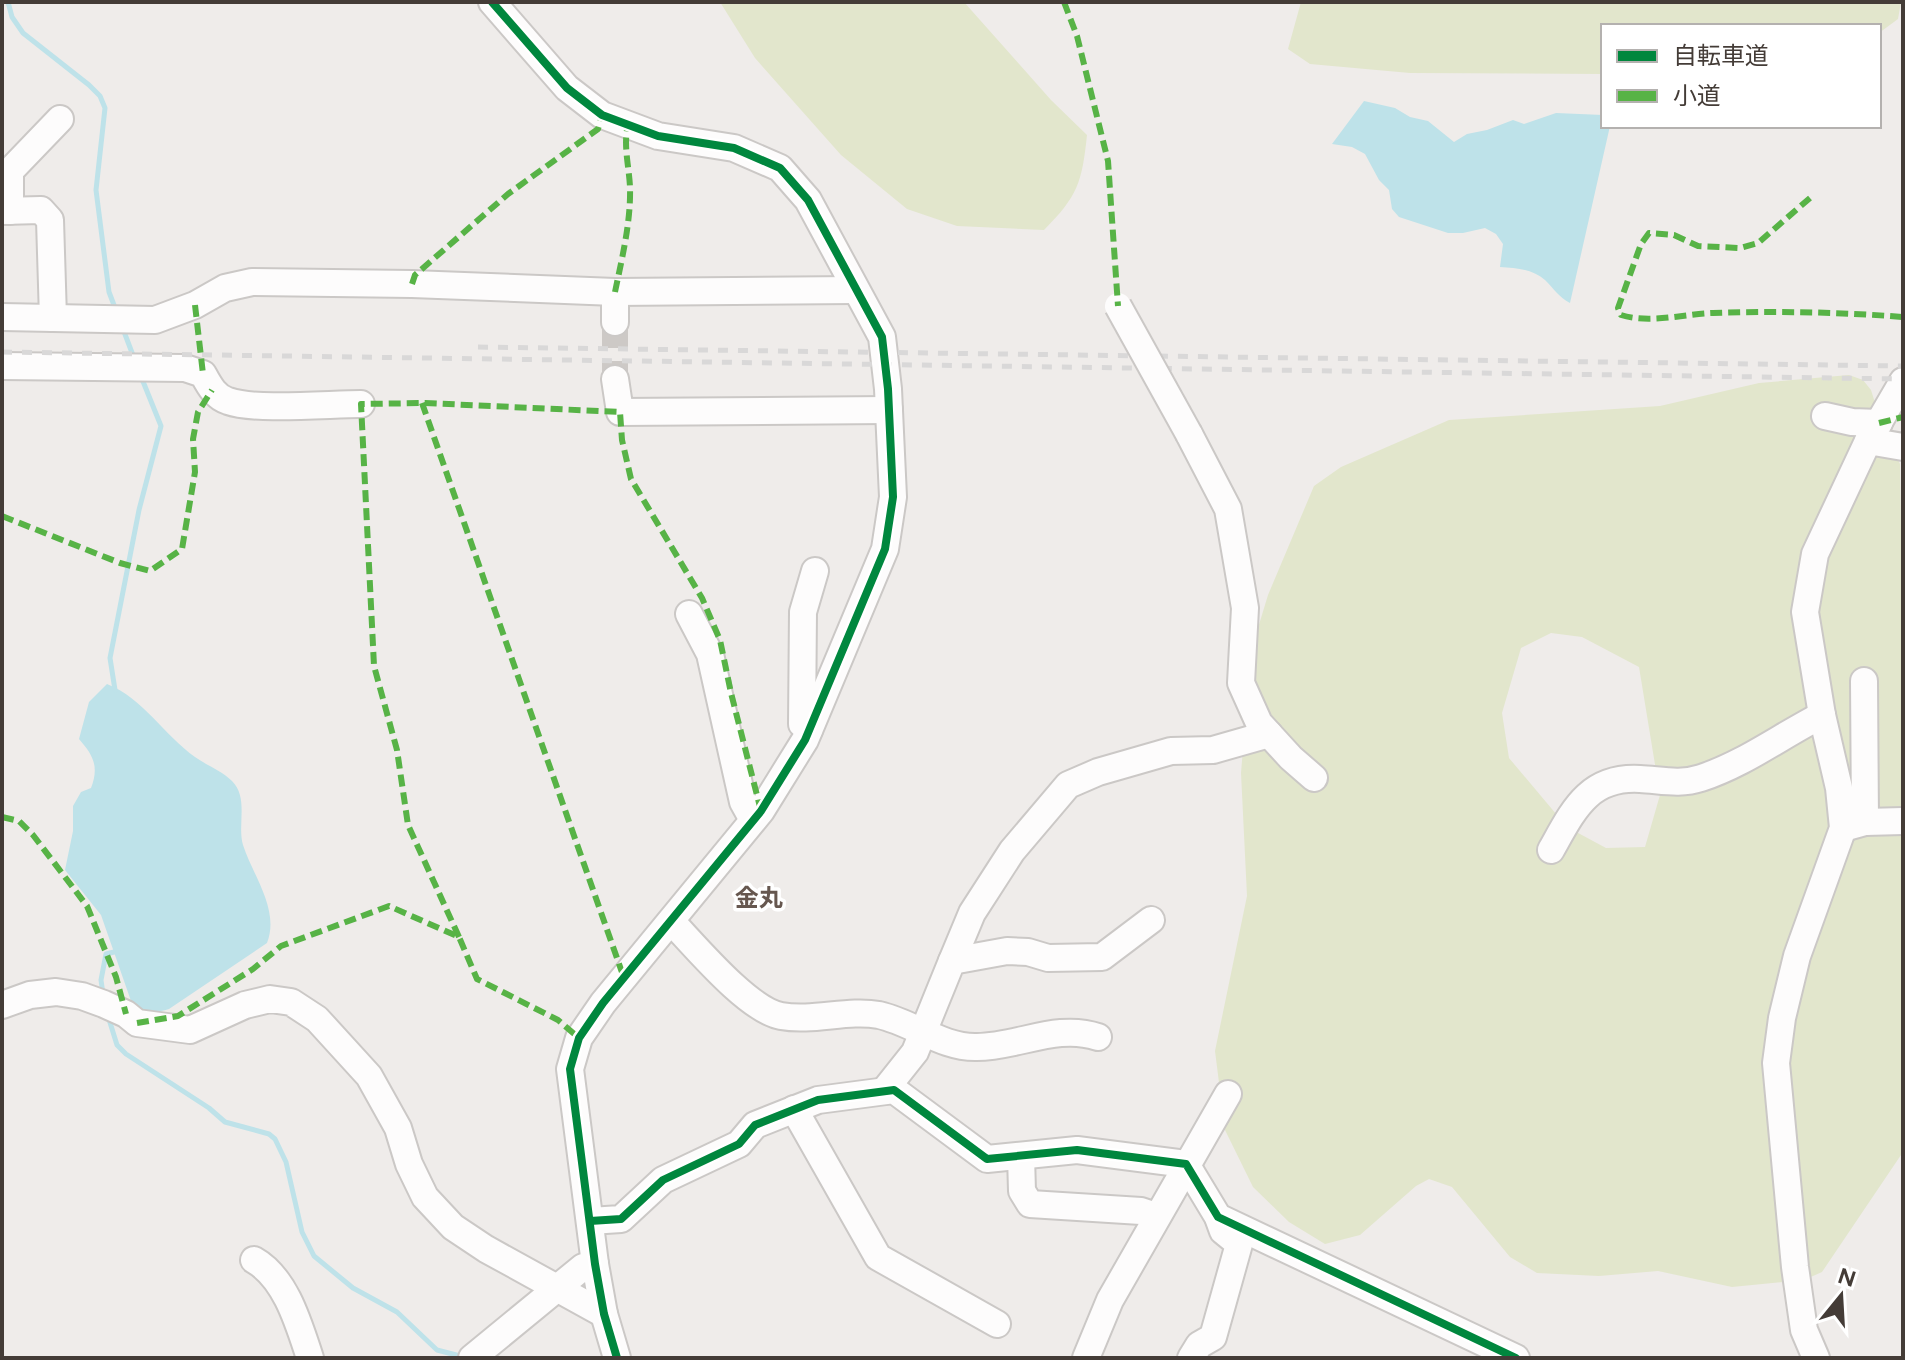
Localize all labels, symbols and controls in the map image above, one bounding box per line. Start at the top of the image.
legend [1601,24,1881,128]
text: 自転車道 [1673,41,1769,70]
text: 小道 [1673,81,1721,110]
district label: 金丸 [735,883,783,912]
north arrow [1801,1256,1881,1336]
text: N [1835,1262,1859,1293]

